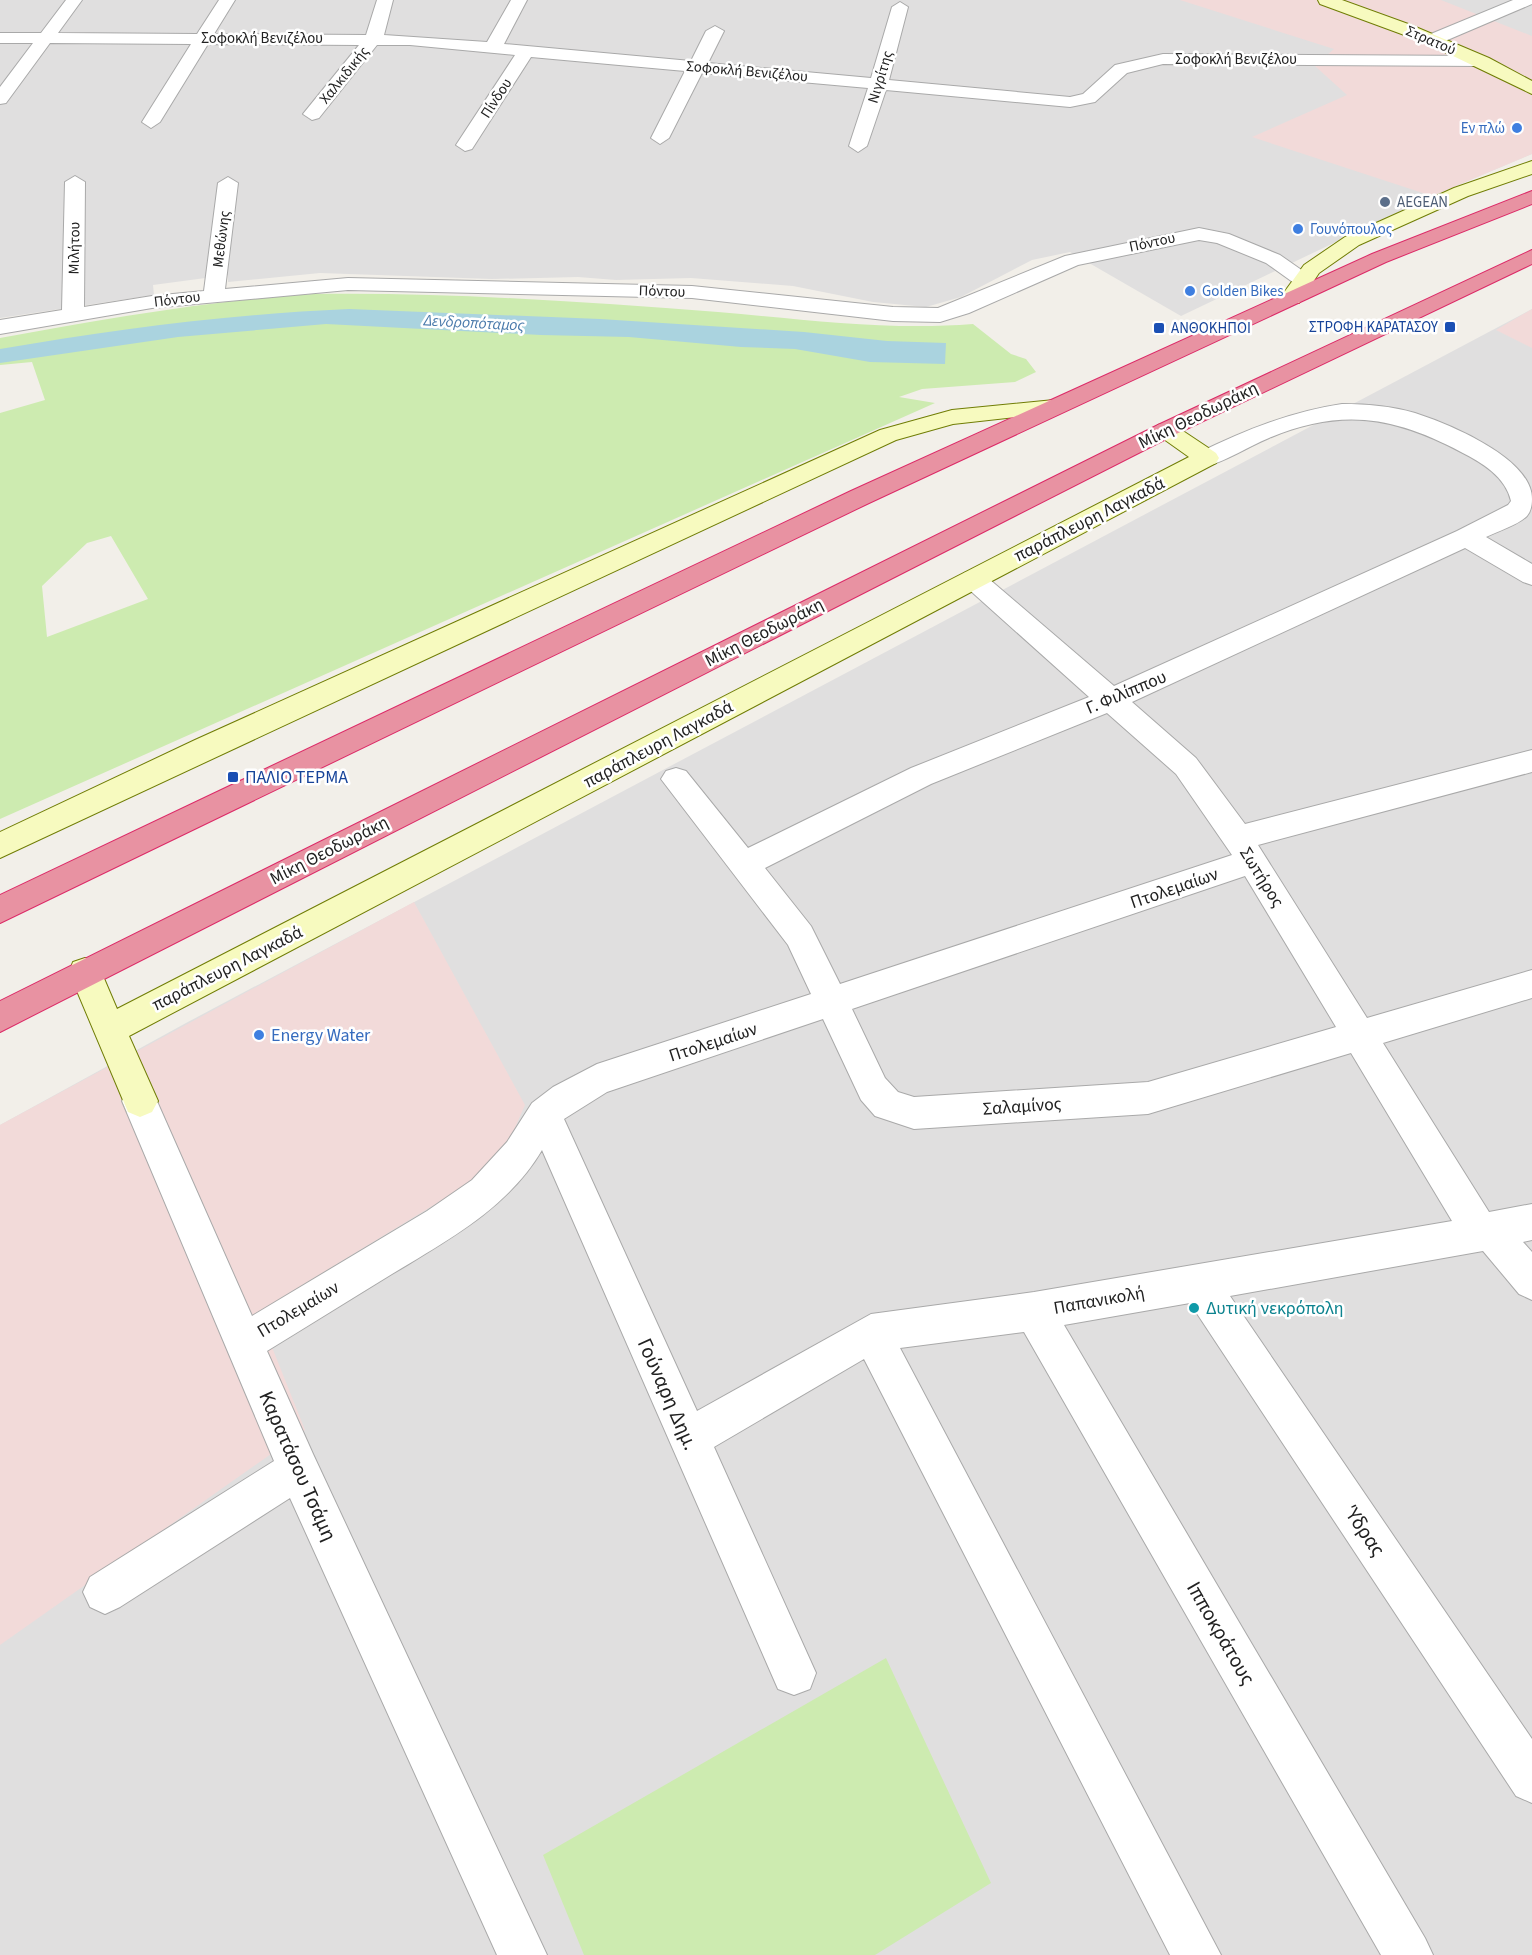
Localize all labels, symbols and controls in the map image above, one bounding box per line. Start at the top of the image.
street label: Στρατού [1402,20,1459,60]
street label: Σοφοκλή Βενιζέλου [201,28,323,49]
street label: Χαλκιδικής [315,42,374,109]
street label: Νιγρίτης [863,48,899,106]
street label: Σοφοκλή Βενιζέλου [1175,49,1297,70]
street label: Σοφοκλή Βενιζέλου [685,56,809,87]
street label: Πίνδου [476,74,517,122]
place label: Εν πλώ [1461,118,1505,139]
marker: Εν πλώ [1510,121,1524,135]
place label: AEGEAN [1397,192,1448,213]
marker: AEGEAN [1378,195,1392,209]
street label: Μεθώνης [208,209,235,269]
place label: Γουνόπουλος [1310,219,1393,240]
street label: Μιλήτου [64,222,85,274]
marker: Γουνόπουλος [1291,222,1305,236]
street label: Πόντου [1127,227,1177,258]
street label: Πόντου [638,280,686,303]
place label: Golden Bikes [1202,281,1284,302]
marker: Golden Bikes [1183,284,1197,298]
street label: Πόντου [153,286,202,313]
water label: Δενδροπόταμος [422,309,525,337]
place label: ΣΤΡΟΦΗ ΚΑΡΑΤΑΣΟΥ [1309,317,1439,338]
place label: ΑΝΘΟΚΗΠΟΙ [1171,318,1251,339]
marker: ΣΤΡΟΦΗ ΚΑΡΑΤΑΣΟΥ [1443,320,1457,334]
marker: ΑΝΘΟΚΗΠΟΙ [1152,321,1166,335]
street label: Μίκη Θεοδωράκη [1134,376,1262,455]
street label: παράπλευρη Λαγκαδά [1009,471,1169,568]
street label: Μίκη Θεοδωράκη [701,592,828,673]
street label: Γ. Φιλίππου [1082,664,1170,721]
street label: παράπλευρη Λαγκαδά [579,694,738,795]
place label: ΠΑΛΙΟ ΤΕΡΜΑ [245,765,348,790]
marker: ΠΑΛΙΟ ΤΕΡΜΑ [226,770,240,784]
street label: Μίκη Θεοδωράκη [266,810,393,891]
street label: Σωτήρος [1233,842,1290,912]
street label: Πτολεμαίων [1127,862,1222,915]
street label: παράπλευρη Λαγκαδά [147,920,307,1017]
street label: Πτολεμαίων [666,1016,761,1069]
place label: Energy Water [271,1023,371,1048]
marker: Energy Water [252,1028,266,1042]
street label: Σαλαμίνος [982,1091,1062,1122]
street label: Πτολεμαίων [253,1275,344,1344]
street label: Παπανικολή [1052,1280,1146,1321]
place label: Δυτική νεκρόπολη [1206,1296,1344,1321]
marker: Δυτική νεκρόπολη [1187,1301,1201,1315]
street label: Γούναρη Δημ. [630,1333,706,1455]
street label: Καρατάσου Τσάμη [251,1386,345,1546]
street label: Ύδρας [1337,1499,1393,1562]
street label: Ιπποκράτους [1179,1576,1263,1690]

